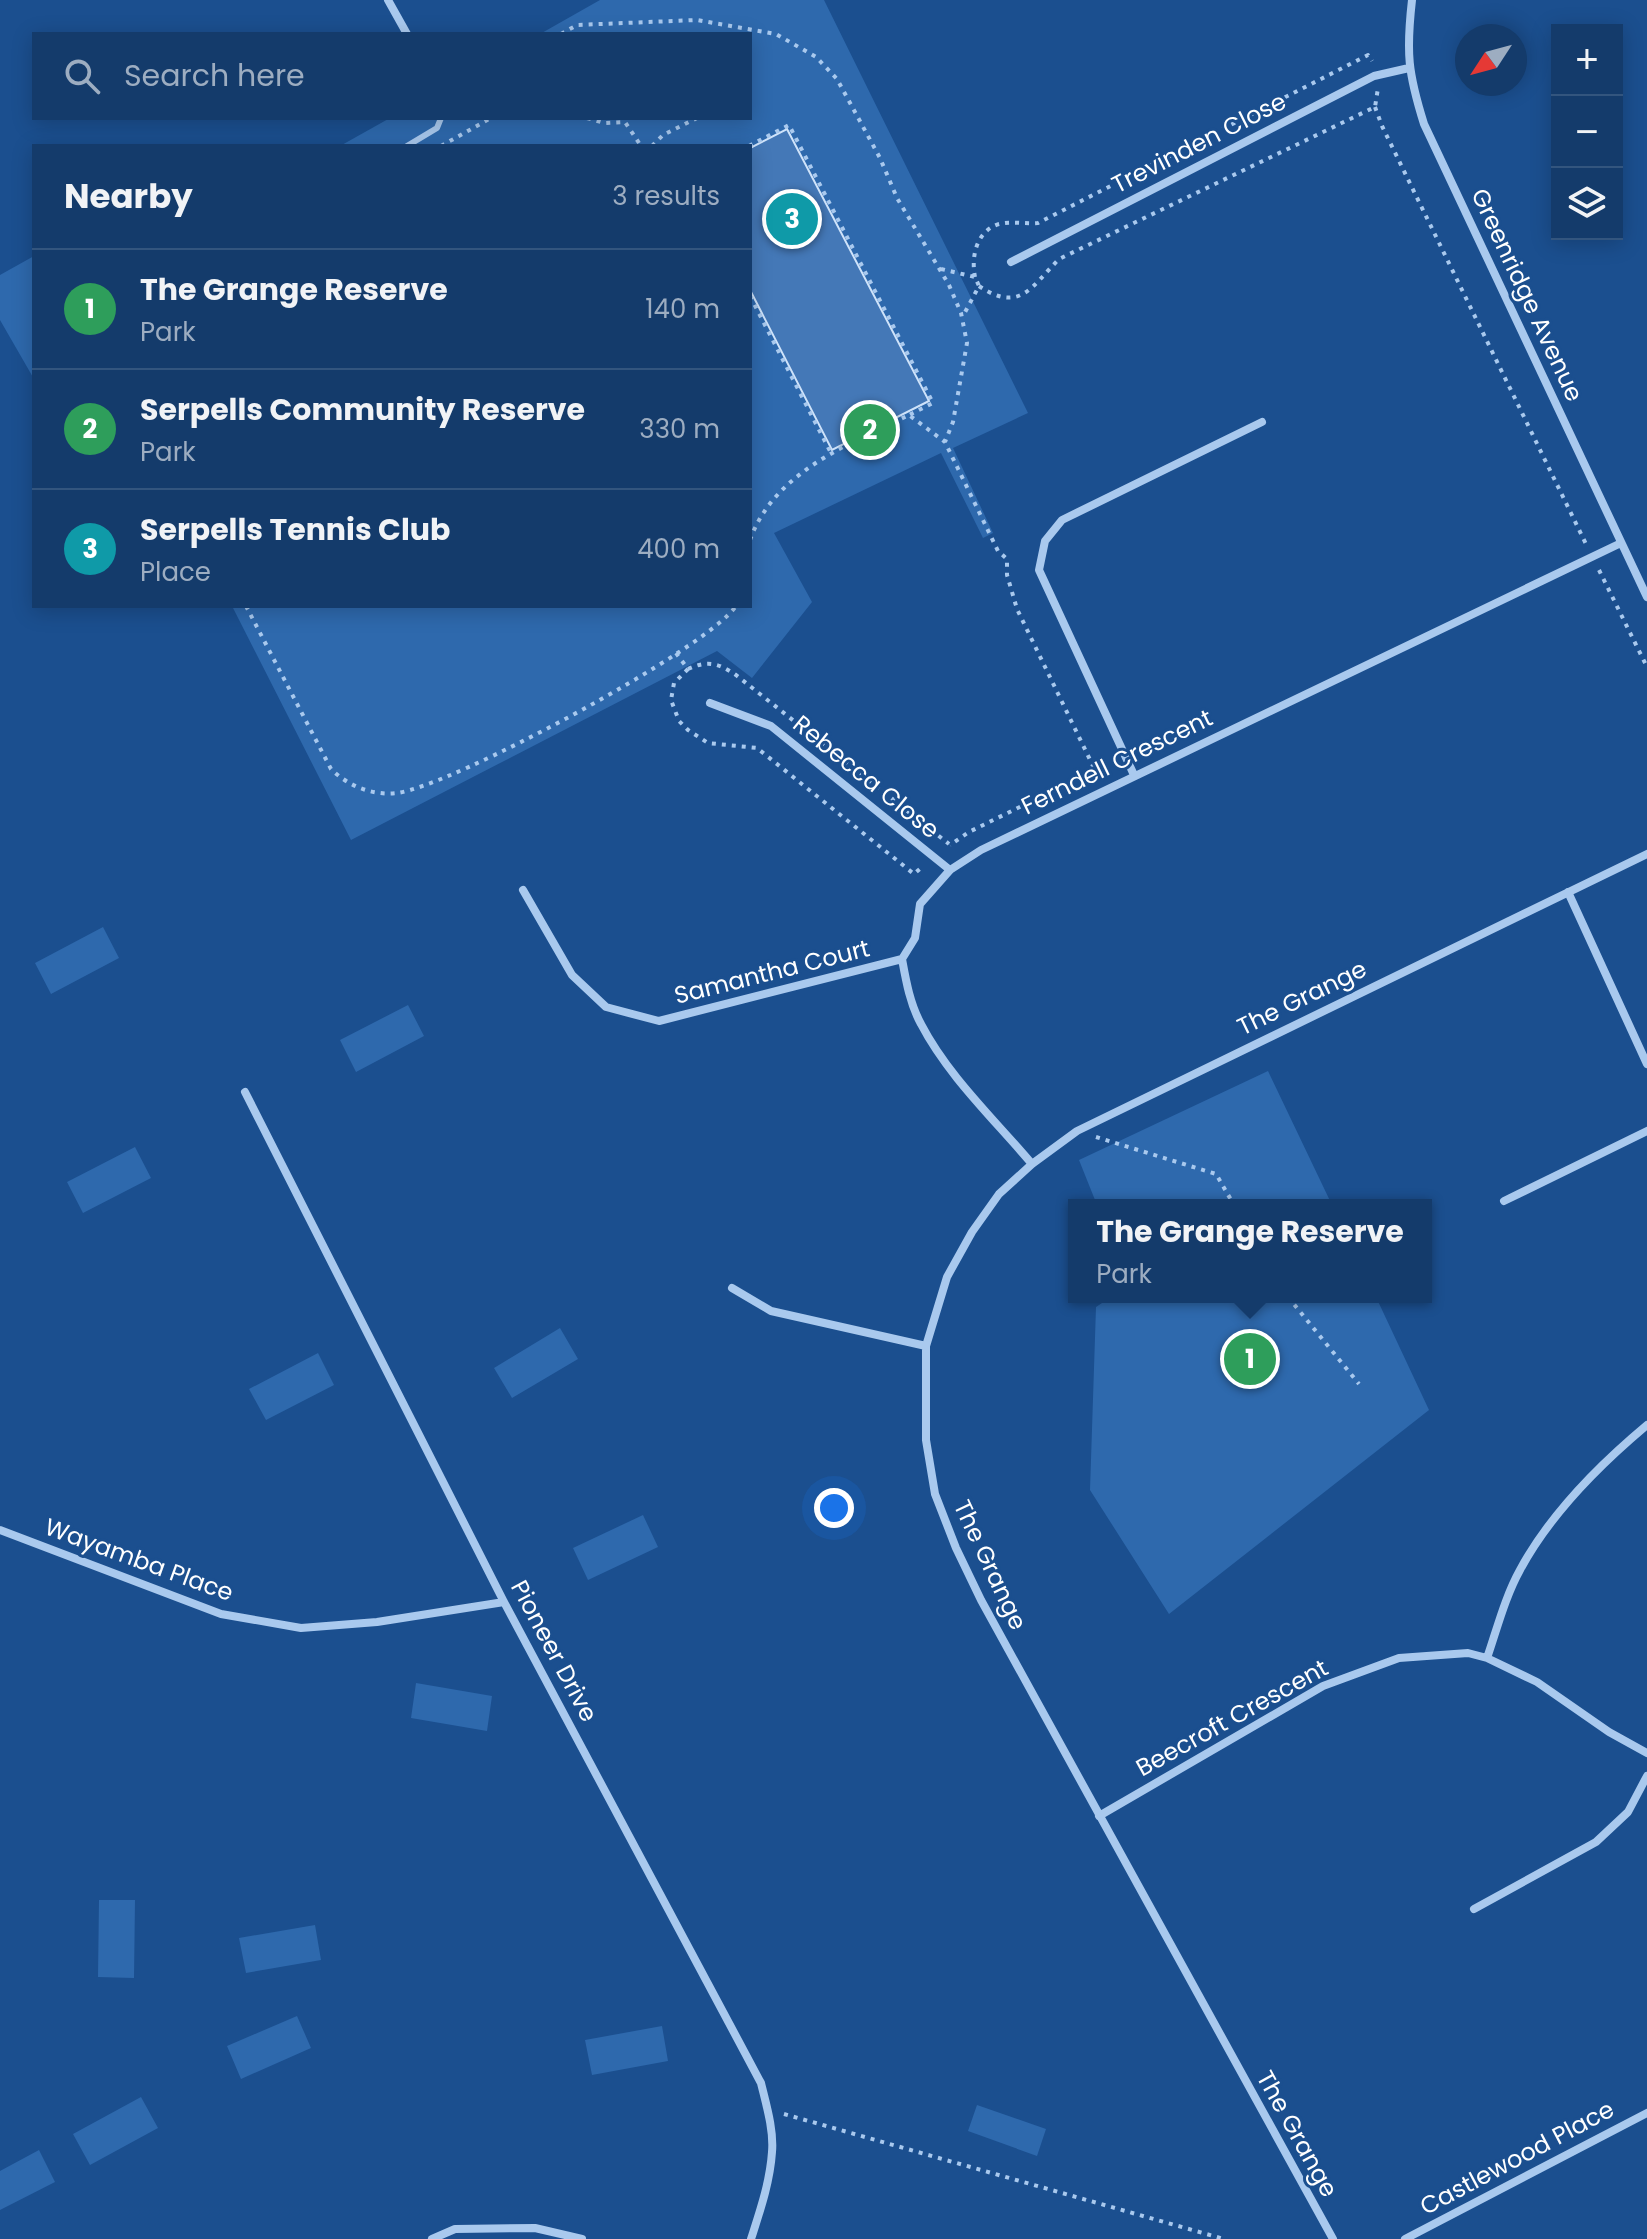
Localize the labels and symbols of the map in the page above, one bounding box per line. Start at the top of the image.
north arrow [1455,24,1527,96]
street label: Trevinden Close [1106,84,1292,201]
street label: Greenridge Avenue [1464,183,1591,407]
pin: 3 [766,189,818,249]
pin: 2 [844,400,896,460]
street label: Ferndell Crescent [1016,701,1218,822]
street label: Rebecca Close [786,707,946,846]
street label: Samantha Court [671,931,873,1012]
street label: The Grange [1232,952,1372,1043]
pin: 1 [1224,1329,1276,1389]
your location [814,1488,854,1528]
street label: The Grange [946,1494,1035,1635]
street label: Wayamba Place [40,1510,238,1609]
street label: Pioneer Drive [503,1574,606,1727]
street label: Beecroft Crescent [1130,1651,1334,1784]
street label: The Grange [1249,2065,1346,2203]
street label: Castlewood Place [1414,2092,1620,2223]

